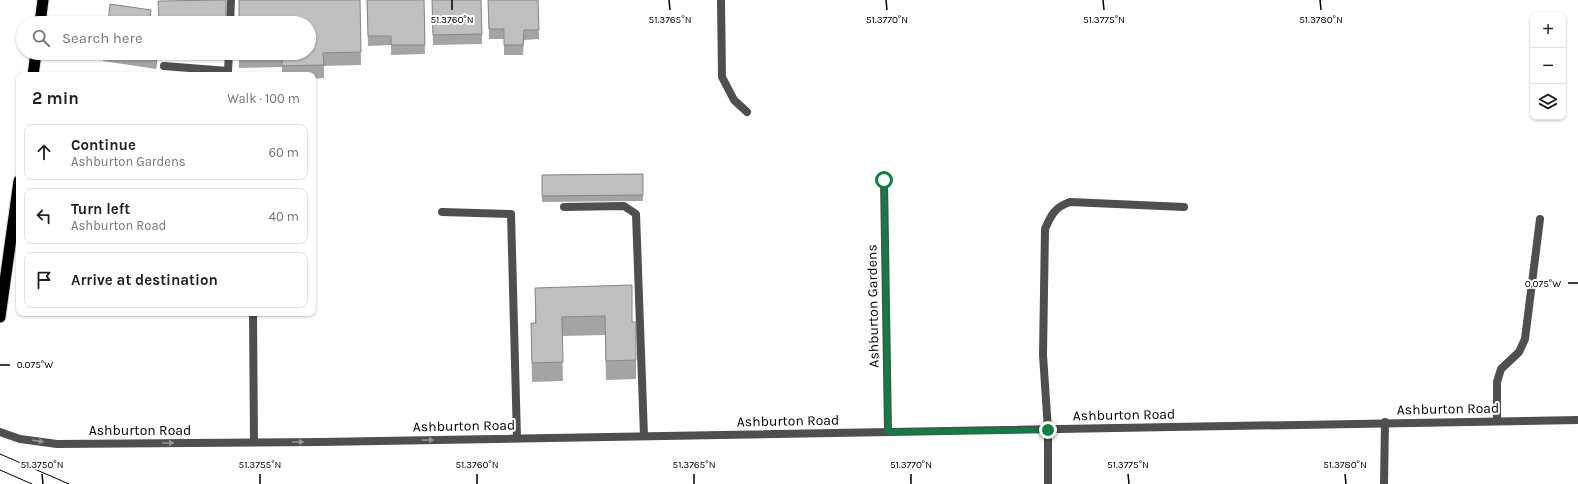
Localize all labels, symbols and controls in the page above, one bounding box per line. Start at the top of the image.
map controls [1530,12,1566,120]
button: + [1530,12,1566,48]
text: 51.3760°N [430,14,474,26]
text: 51.3765°N [649,14,691,26]
text: 51.3770°N [866,14,908,26]
text: 51.3775°N [1083,14,1125,26]
text: 51.3780°N [1299,14,1343,26]
search box [16,16,316,60]
icon: search [30,27,52,49]
text: Search here [62,29,143,47]
button: − [1530,48,1566,84]
button: layers [1530,84,1566,120]
text: 2 min [32,88,79,108]
text: Walk · 100 m [227,91,300,106]
text: Continue [71,136,136,154]
icon: ahead [33,141,55,163]
text: 60 m [269,145,299,160]
text: Ashburton Gardens [71,154,186,169]
route start [875,171,893,189]
text: Turn left [71,200,130,218]
icon: left [33,205,55,227]
text: 40 m [269,209,299,224]
text: Ashburton Road [71,218,166,233]
street label: Ashburton Gardens [863,244,883,368]
icon: arrive [33,269,55,291]
text: Arrive at destination [71,271,218,289]
text: 0.075°W [1525,278,1561,290]
text: 0.075°W [17,359,53,371]
street label: Ashburton Road [1397,400,1499,418]
street label: Ashburton Road [1073,406,1175,424]
street label: Ashburton Road [737,412,839,430]
street label: Ashburton Road [413,417,515,435]
route end [1039,421,1057,439]
street label: Ashburton Road [89,422,191,439]
one-way arrow [422,436,434,443]
one-way arrow [32,438,44,444]
one-way arrow [292,439,305,445]
one-way arrow [162,440,175,446]
text: 51.3750°N [20,459,64,471]
text: 51.3755°N [239,459,281,471]
text: 51.3760°N [455,459,499,471]
text: 51.3765°N [673,459,715,471]
text: 51.3770°N [890,459,932,471]
text: 51.3775°N [1107,459,1149,471]
text: 51.3780°N [1323,459,1367,471]

